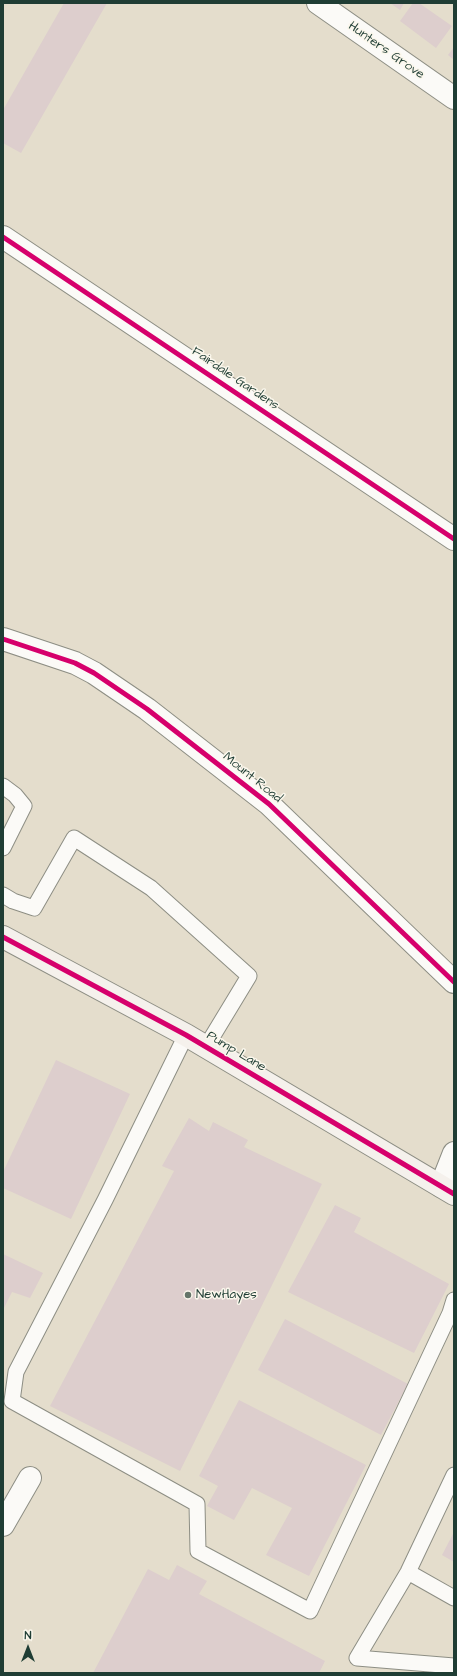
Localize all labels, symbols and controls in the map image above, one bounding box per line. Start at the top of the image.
street label: Hunters Grove [345,19,427,83]
street label: Fairdale Gardens [188,344,282,414]
street label: Mount Road [219,749,285,807]
street label: Pump Lane [203,1028,269,1076]
place label: NewHayes [196,1287,257,1303]
marker: NewHayes [183,1290,193,1300]
north arrow [8,1628,48,1668]
text: N [25,1628,31,1643]

